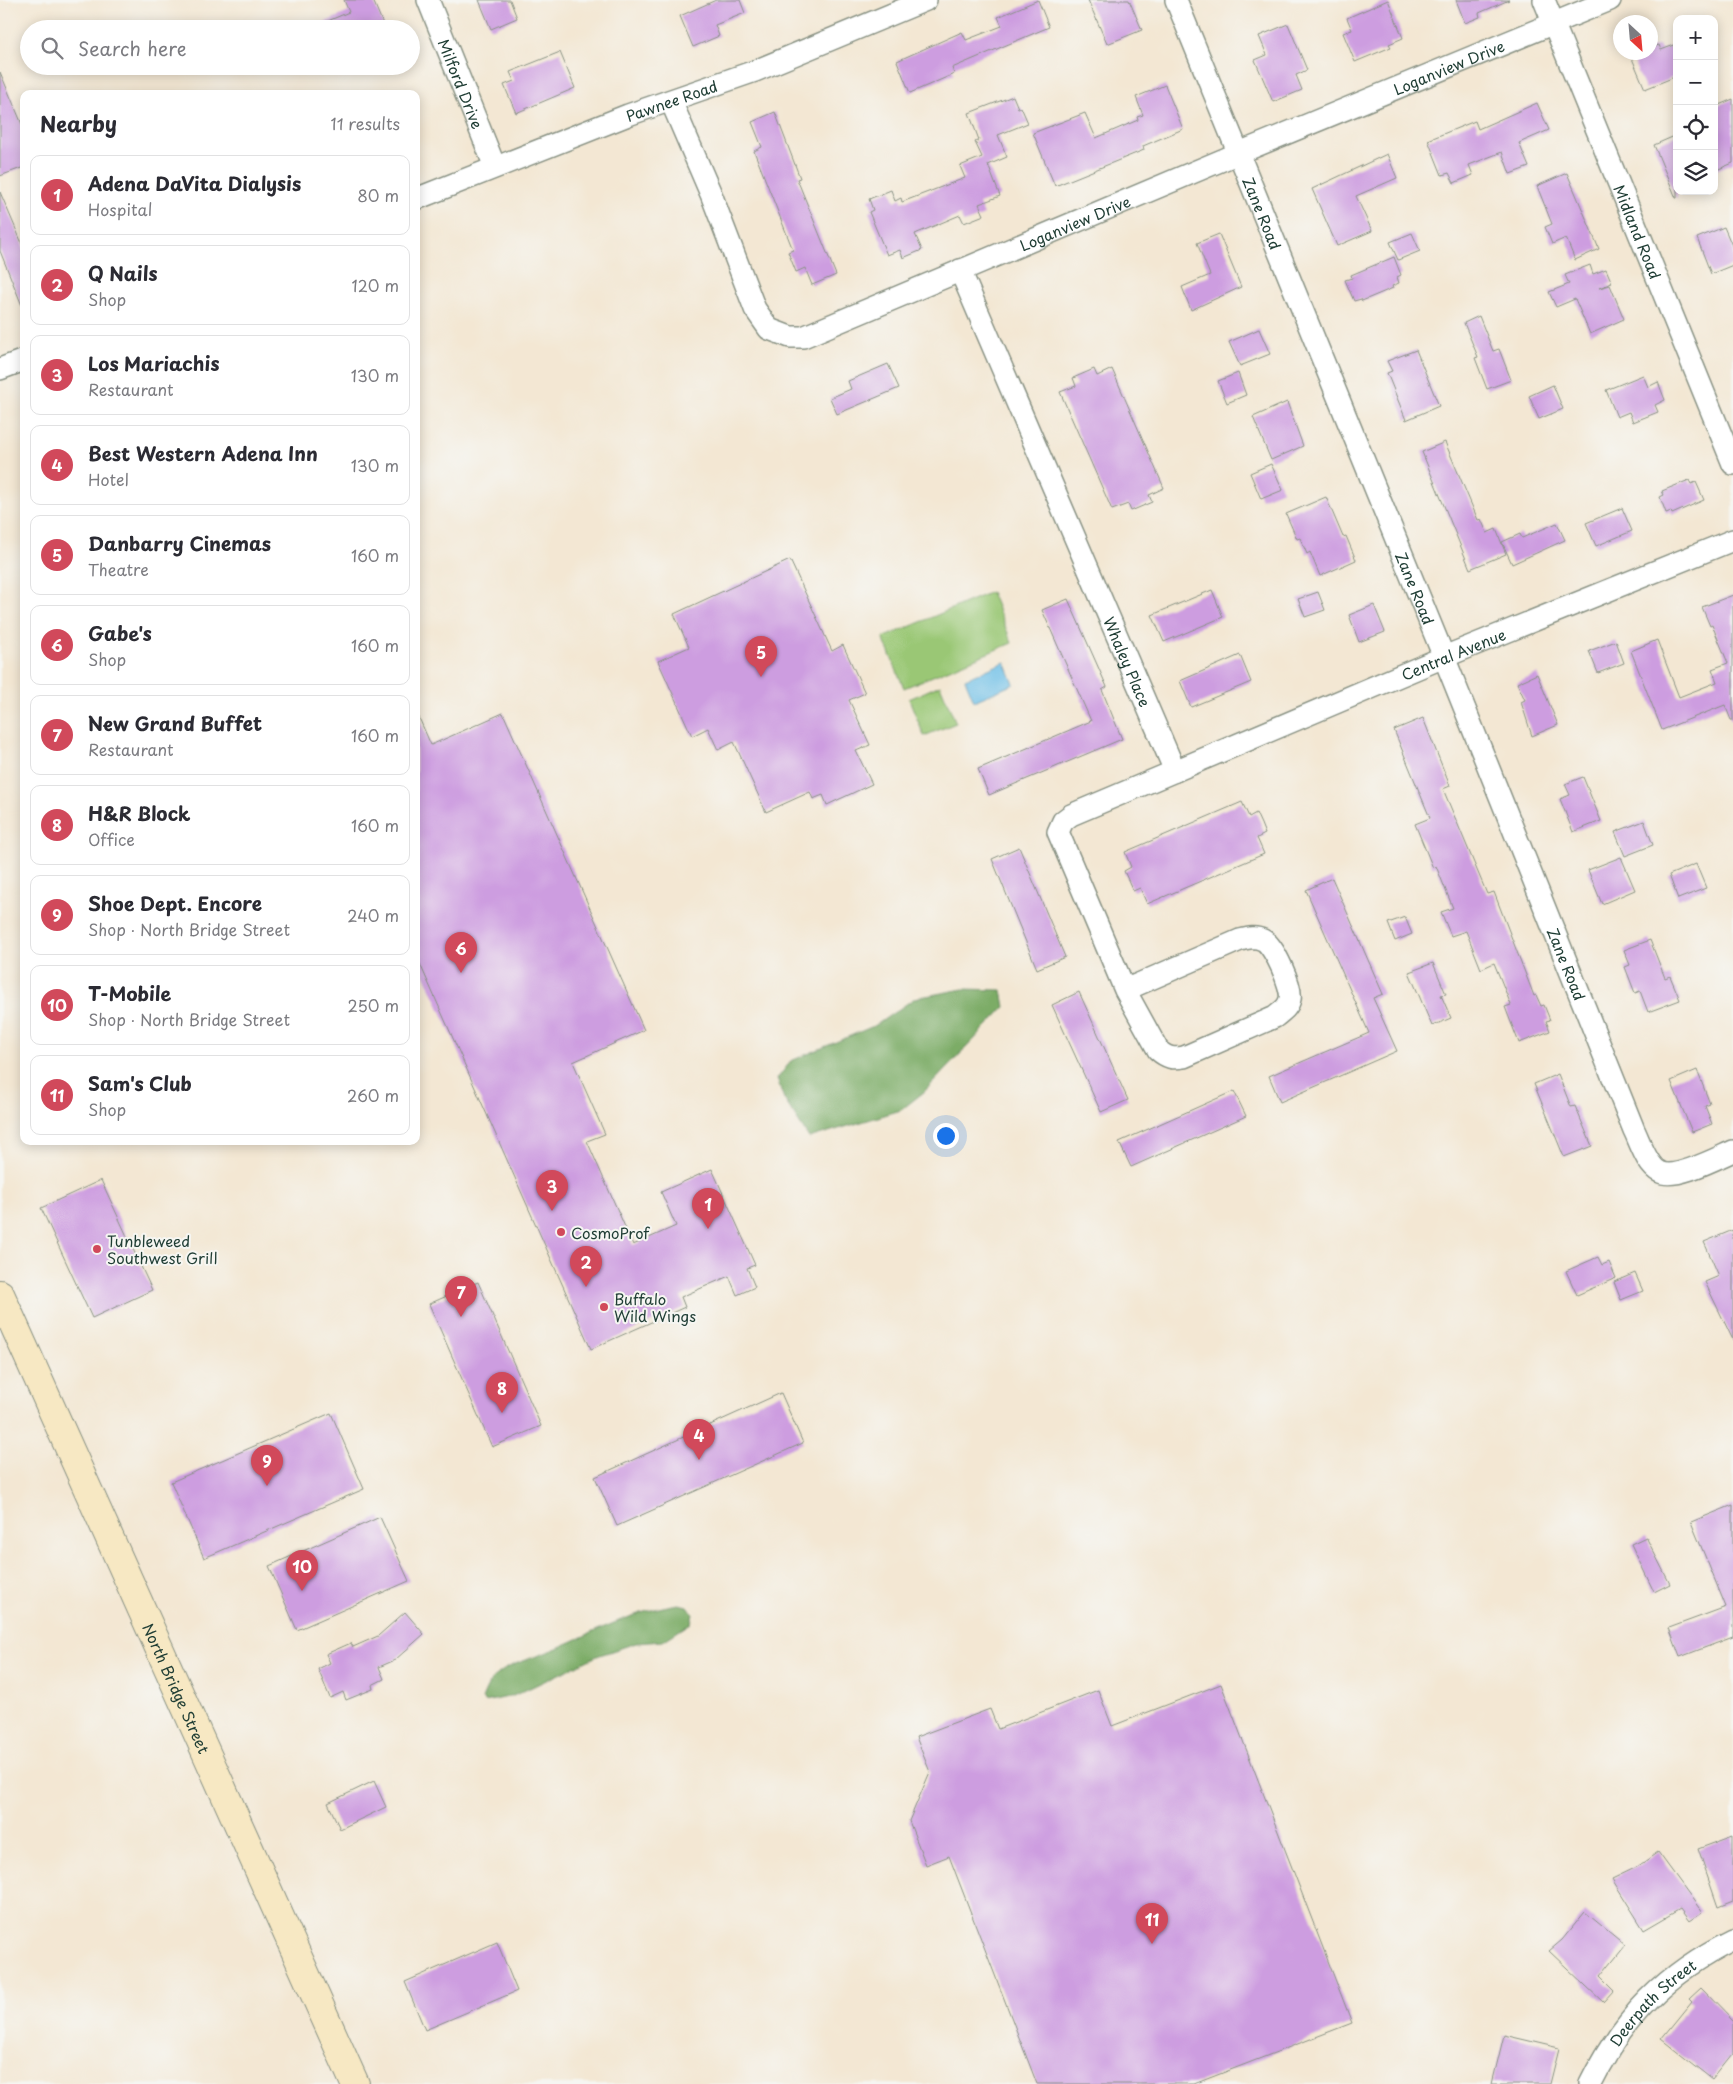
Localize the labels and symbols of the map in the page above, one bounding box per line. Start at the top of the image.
north arrow [1613,15,1658,60]
street label: Loganview Drive [1389,33,1507,100]
street label: Milford Drive [433,35,490,132]
street label: Pawnee Road [623,73,720,126]
street label: Zane Road [1238,173,1288,253]
street label: Midland Road [1609,181,1668,282]
street label: Loganview Drive [1016,189,1134,256]
street label: Zane Road [1391,548,1441,628]
street label: Whaley Place [1098,613,1158,710]
street label: Central Avenue [1397,622,1509,685]
pin: 5 [745,636,777,677]
street label: Zane Road [1542,924,1592,1004]
pin: 6 [445,932,477,973]
your location [933,1123,959,1149]
pin: 3 [536,1170,568,1211]
pin: 1 [692,1188,724,1229]
place label: CosmoProf [571,1221,650,1244]
marker: CosmoProf [555,1226,567,1238]
place label: Tunbleweed Southwest Grill [107,1229,217,1269]
marker: Tunbleweed Southwest Grill [91,1243,103,1255]
pin: 2 [570,1246,602,1287]
pin: 7 [445,1276,477,1317]
place label: Buffalo Wild Wings [614,1287,696,1327]
marker: Buffalo Wild Wings [598,1301,610,1313]
pin: 8 [486,1372,518,1413]
pin: 4 [683,1419,715,1460]
pin: 9 [251,1445,283,1486]
pin: 10 [286,1550,318,1591]
street label: North Bridge Street [138,1619,216,1757]
pin: 11 [1136,1903,1168,1944]
street label: Deerpath Street [1603,1953,1700,2050]

